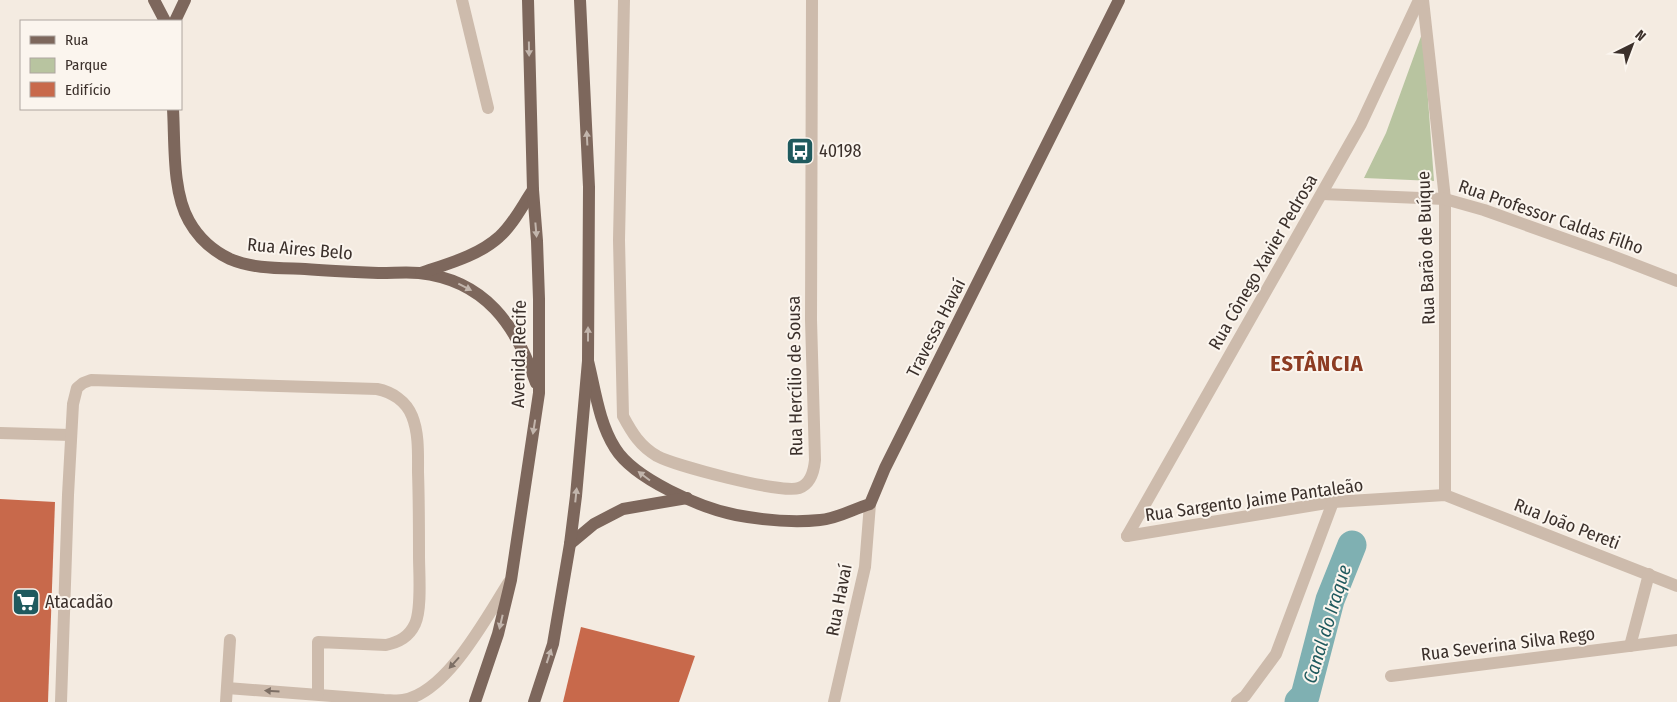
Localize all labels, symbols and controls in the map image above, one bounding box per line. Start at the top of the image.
legend [20,20,182,110]
north arrow [1607,20,1657,70]
text: N [1632,27,1649,45]
text: Rua [65,31,88,49]
one-way arrow [525,41,533,57]
text: Parque [65,56,108,74]
text: Edifício [65,81,111,99]
one-way arrow [582,130,590,146]
bus stop icon: 40198 [785,136,815,166]
place label: 40198 [819,140,861,162]
street label: Rua Cônego Xavier Pedrosa [1204,170,1322,354]
street label: Rua Barão de Buíque [1412,171,1440,325]
street label: Rua Professor Caldas Filho [1456,175,1646,259]
one-way arrow [532,222,540,238]
street label: Rua Aires Belo [246,233,354,265]
street label: Travessa Havaí [902,275,970,381]
one-way arrow [458,283,472,291]
street label: Rua Hercílio de Sousa [783,296,807,456]
street label: Avenida Recife [507,300,531,408]
one-way arrow [584,325,592,341]
district label: ESTÂNCIA [1270,350,1364,377]
one-way arrow [530,420,538,436]
one-way arrow [638,470,651,481]
street label: Rua Sargento Jaime Pantaleão [1144,474,1364,526]
one-way arrow [572,487,580,503]
street label: Rua João Pereti [1511,494,1623,554]
street label: Rua Havaí [821,562,857,638]
water label: Canal do Iraque [1298,562,1356,686]
supermarket icon: Atacadão [11,587,41,617]
place label: Atacadão [45,591,113,613]
one-way arrow [497,614,505,629]
street label: Rua Severina Silva Rego [1420,622,1596,666]
one-way arrow [546,648,553,663]
one-way arrow [448,657,460,669]
one-way arrow [264,687,280,695]

